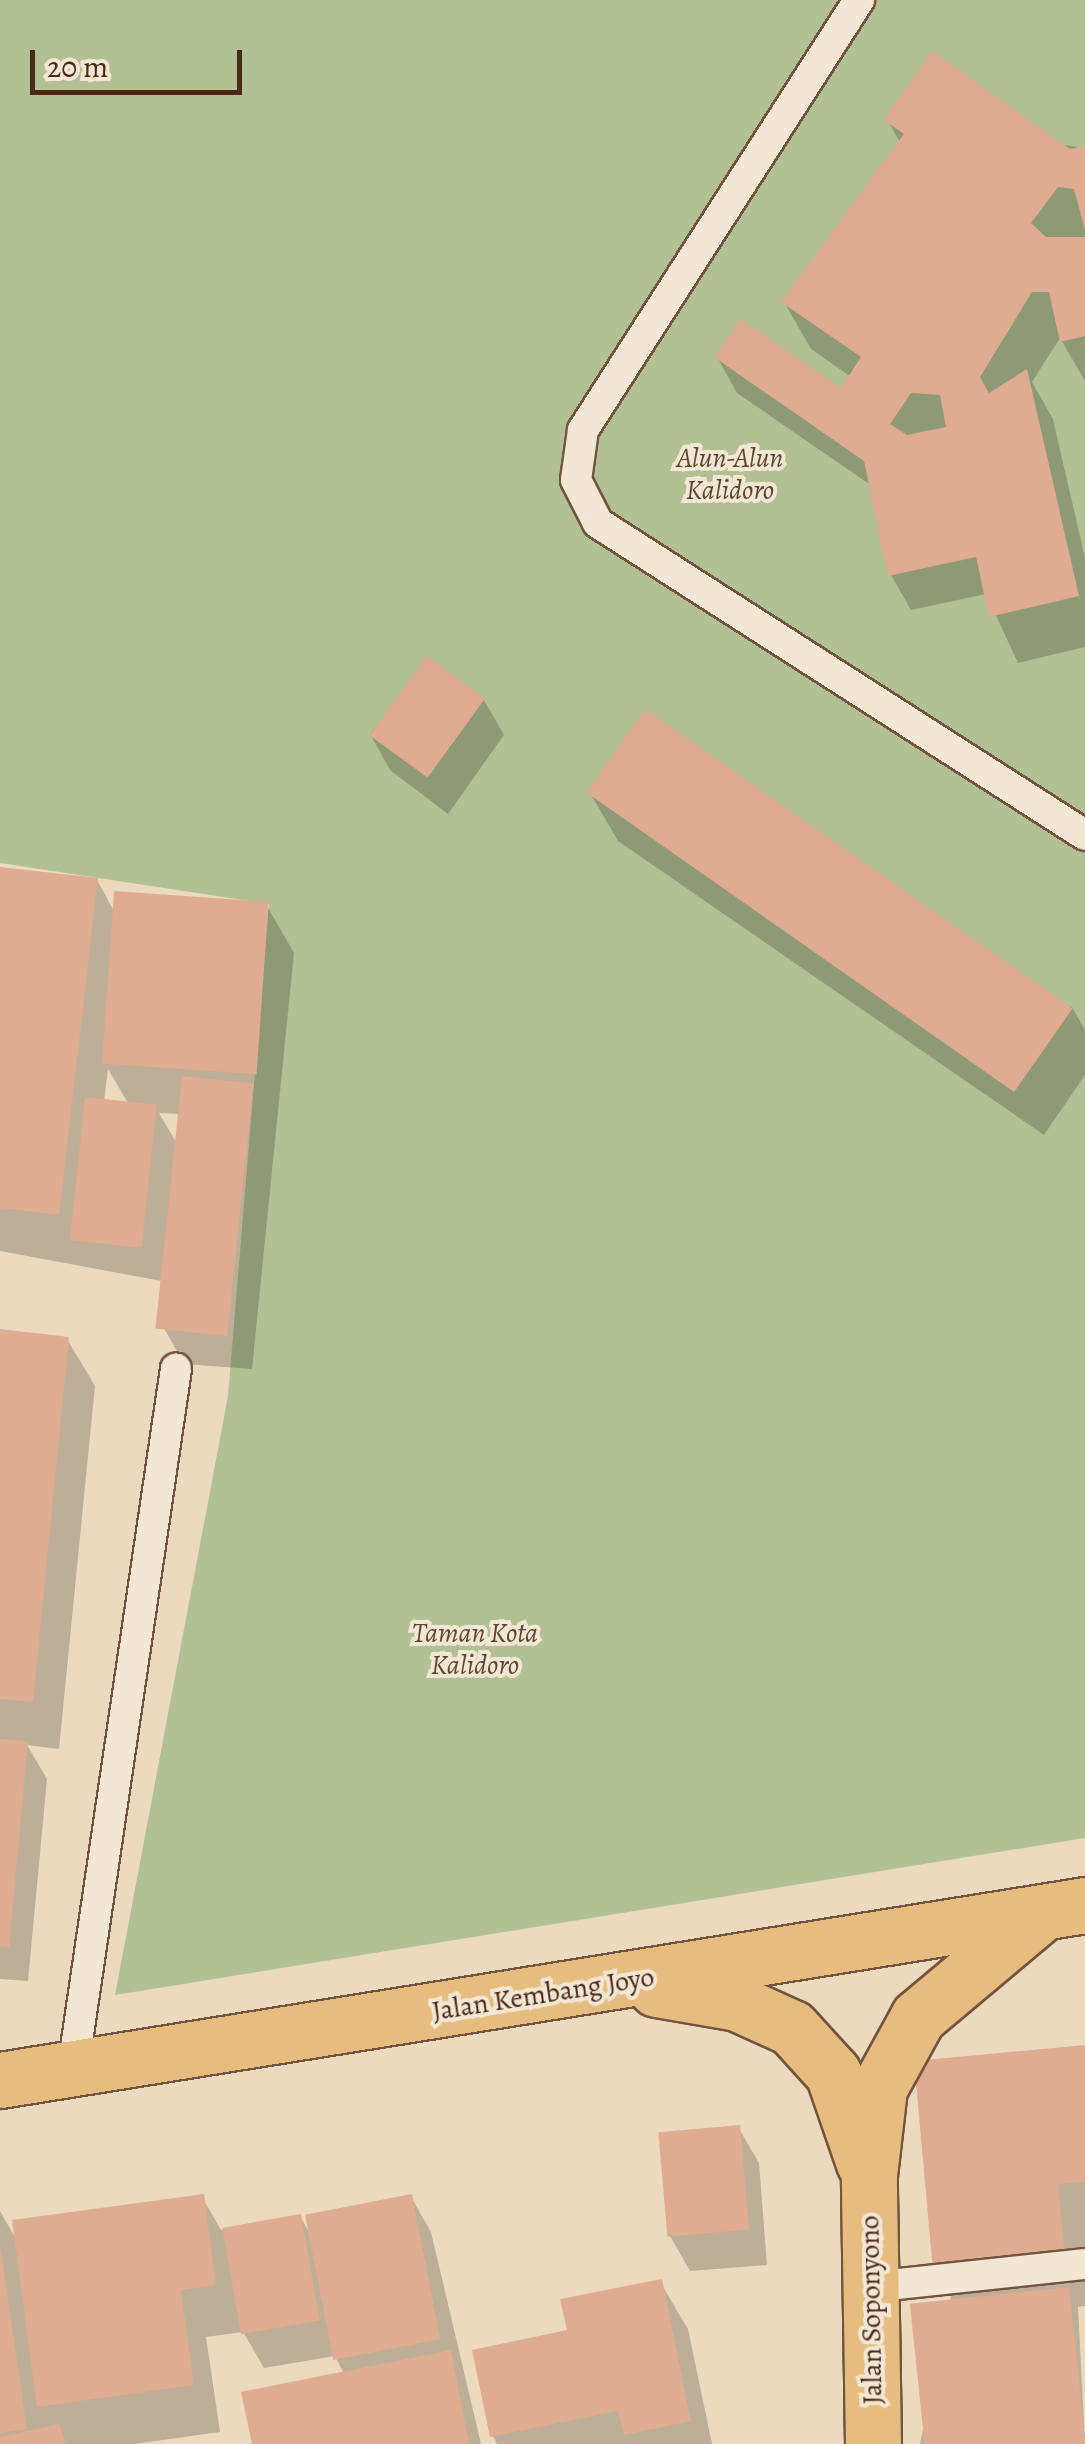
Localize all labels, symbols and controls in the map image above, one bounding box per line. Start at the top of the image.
scale bar [35,30,248,92]
text: 20 m [47,47,108,87]
park label: Alun-Alun Kalidoro [677,441,783,507]
park label: Taman Kota Kalidoro [412,1616,538,1682]
street label: Jalan Kembang Joyo [430,1960,656,2028]
street label: Jalan Soponyono [853,2215,889,2405]

